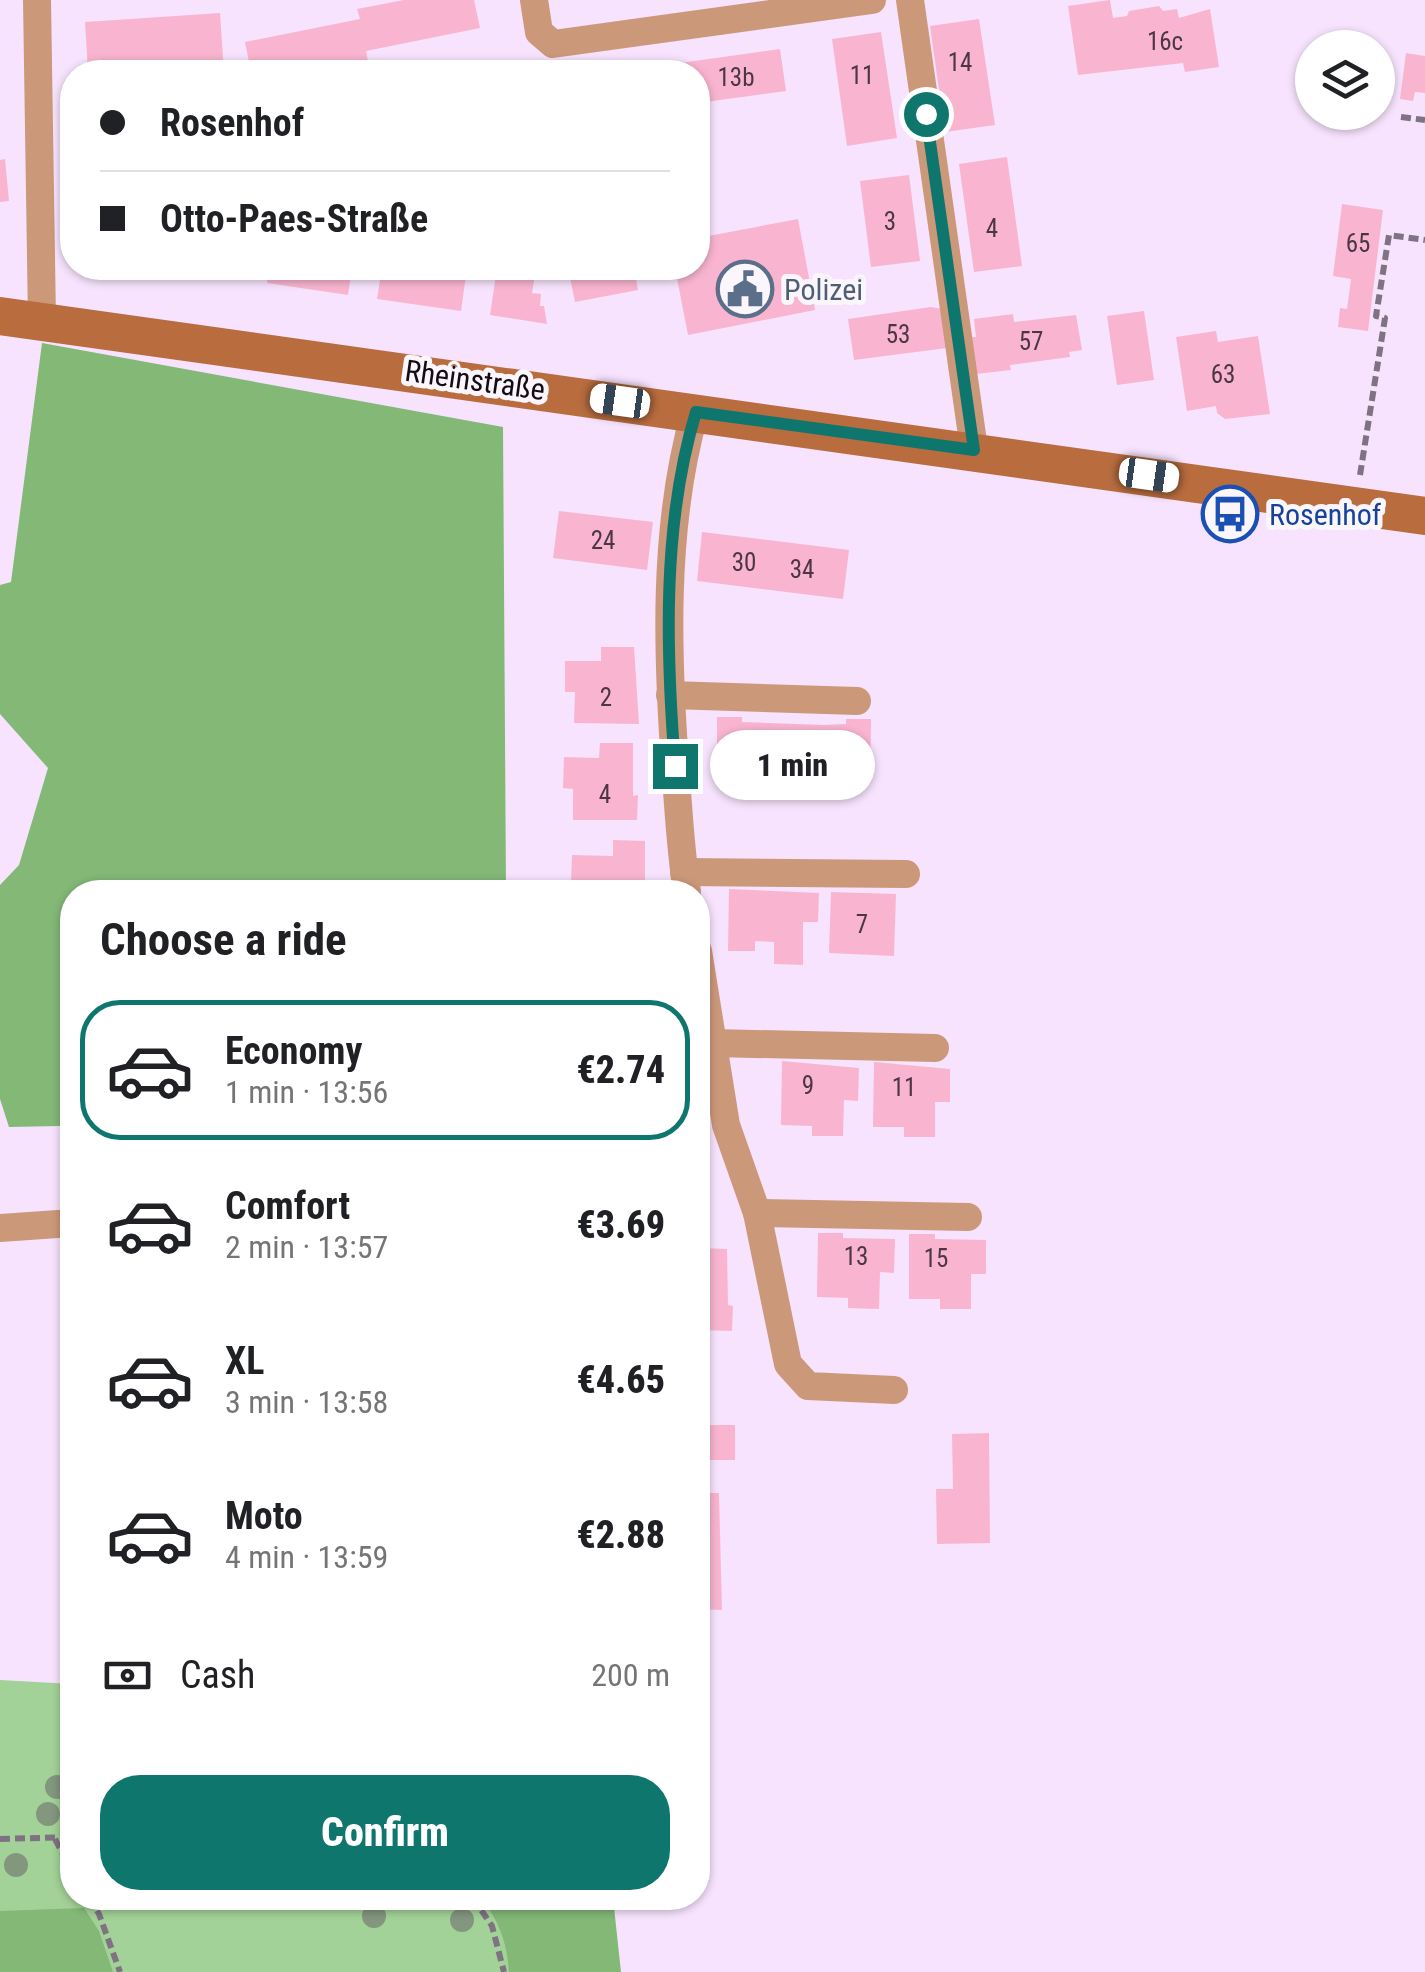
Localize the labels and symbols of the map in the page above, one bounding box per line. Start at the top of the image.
house number: 16c [1147,27,1183,56]
house number: 14 [948,48,972,77]
house number: 11 [850,61,874,90]
house number: 13b [717,63,755,92]
route start [904,92,949,137]
house number: 3 [884,207,896,236]
house number: 4 [986,214,998,243]
house number: 65 [1346,229,1370,258]
public building icon: Polizei [715,259,775,319]
place label: Polizei [784,272,863,307]
house number: 53 [886,320,910,349]
house number: 57 [1019,327,1043,356]
street label: Rheinstraße [403,353,547,407]
house number: 63 [1211,360,1235,389]
car [588,382,652,420]
car [1117,456,1181,494]
bus stop icon: Rosenhof [1200,484,1260,544]
place label: Rosenhof [1269,497,1382,532]
house number: 24 [591,526,615,555]
house number: 30 [732,548,756,577]
house number: 34 [790,555,814,584]
house number: 2 [600,683,612,712]
callout: 1 min [710,731,875,801]
route end [653,744,698,789]
house number: 4 [599,780,611,809]
house number: 7 [856,910,868,939]
house number: 9 [802,1071,814,1100]
house number: 11 [892,1073,916,1102]
house number: 13 [844,1242,868,1271]
house number: 15 [924,1244,948,1273]

